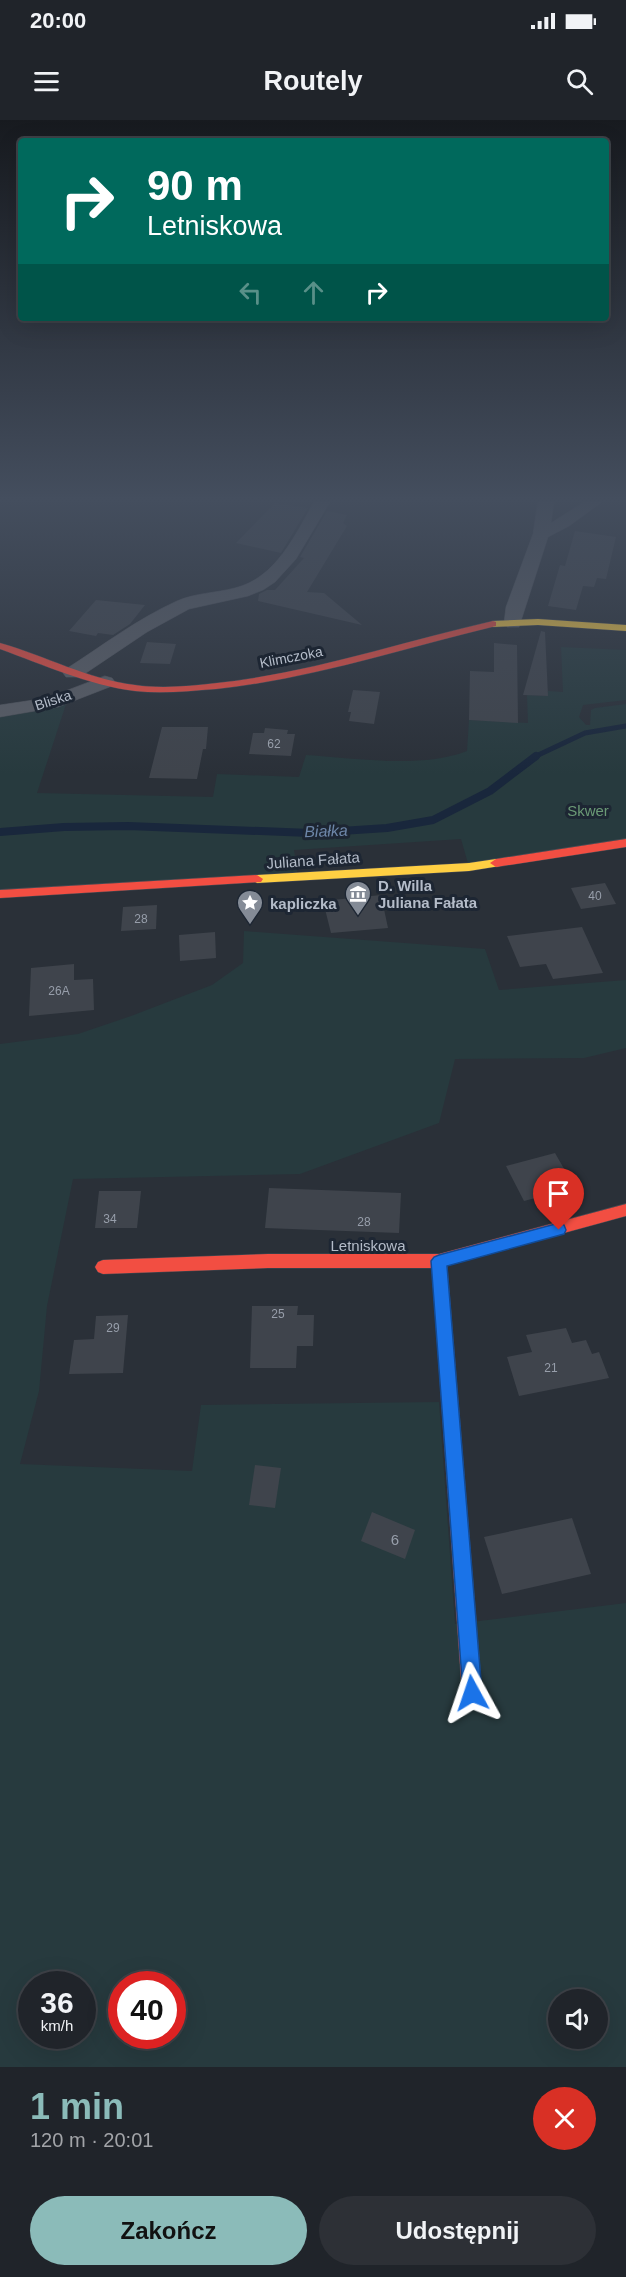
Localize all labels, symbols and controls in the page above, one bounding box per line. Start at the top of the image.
text: 20:00 [30,8,86,33]
icon: menu [30,65,63,98]
icon: search [563,65,596,98]
text: Routely [263,66,363,96]
icon: right [48,162,126,240]
text: 90 m [147,162,243,209]
text: Letniskowa [147,211,282,241]
icon: left [234,276,267,309]
icon: ahead [297,276,330,309]
icon: right [360,276,393,309]
street label: Klimczoka [258,643,324,671]
street label: Bliska [33,687,73,713]
house number: 62 [267,737,281,751]
park label: Skwer [567,802,609,819]
water label: Białka [304,822,348,840]
street label: Juliana Fałata [266,848,361,872]
place label: D. Willa Juliana Fałata [378,877,478,911]
museum icon: D. Willa Juliana Fałata [343,879,373,917]
place icon: kapliczka [235,888,265,926]
house number: 40 [588,889,602,903]
place label: kapliczka [270,895,337,912]
house number: 28 [134,912,148,926]
house number: 26A [48,984,70,998]
pin [533,1168,584,1230]
icon: arrive [542,1177,575,1210]
house number: 34 [103,1212,117,1226]
house number: 28 [357,1215,371,1229]
street label: Letniskowa [330,1237,406,1254]
house number: 25 [271,1307,285,1321]
house number: 29 [106,1321,120,1335]
house number: 21 [544,1361,558,1375]
house number: 6 [391,1531,399,1548]
position arrow [440,1661,504,1725]
speed limit sign: 40 [108,1971,186,2049]
text: 36 [40,1986,74,2019]
map controls [548,1989,608,2049]
button: sound [548,1989,608,2049]
text: km/h [41,2017,73,2034]
text: 1 min [30,2086,124,2127]
button: close [533,2087,596,2150]
text: 120 m · 20:01 [30,2129,153,2151]
button: Zakończ [30,2196,307,2265]
button: Udostępnij [319,2196,596,2265]

